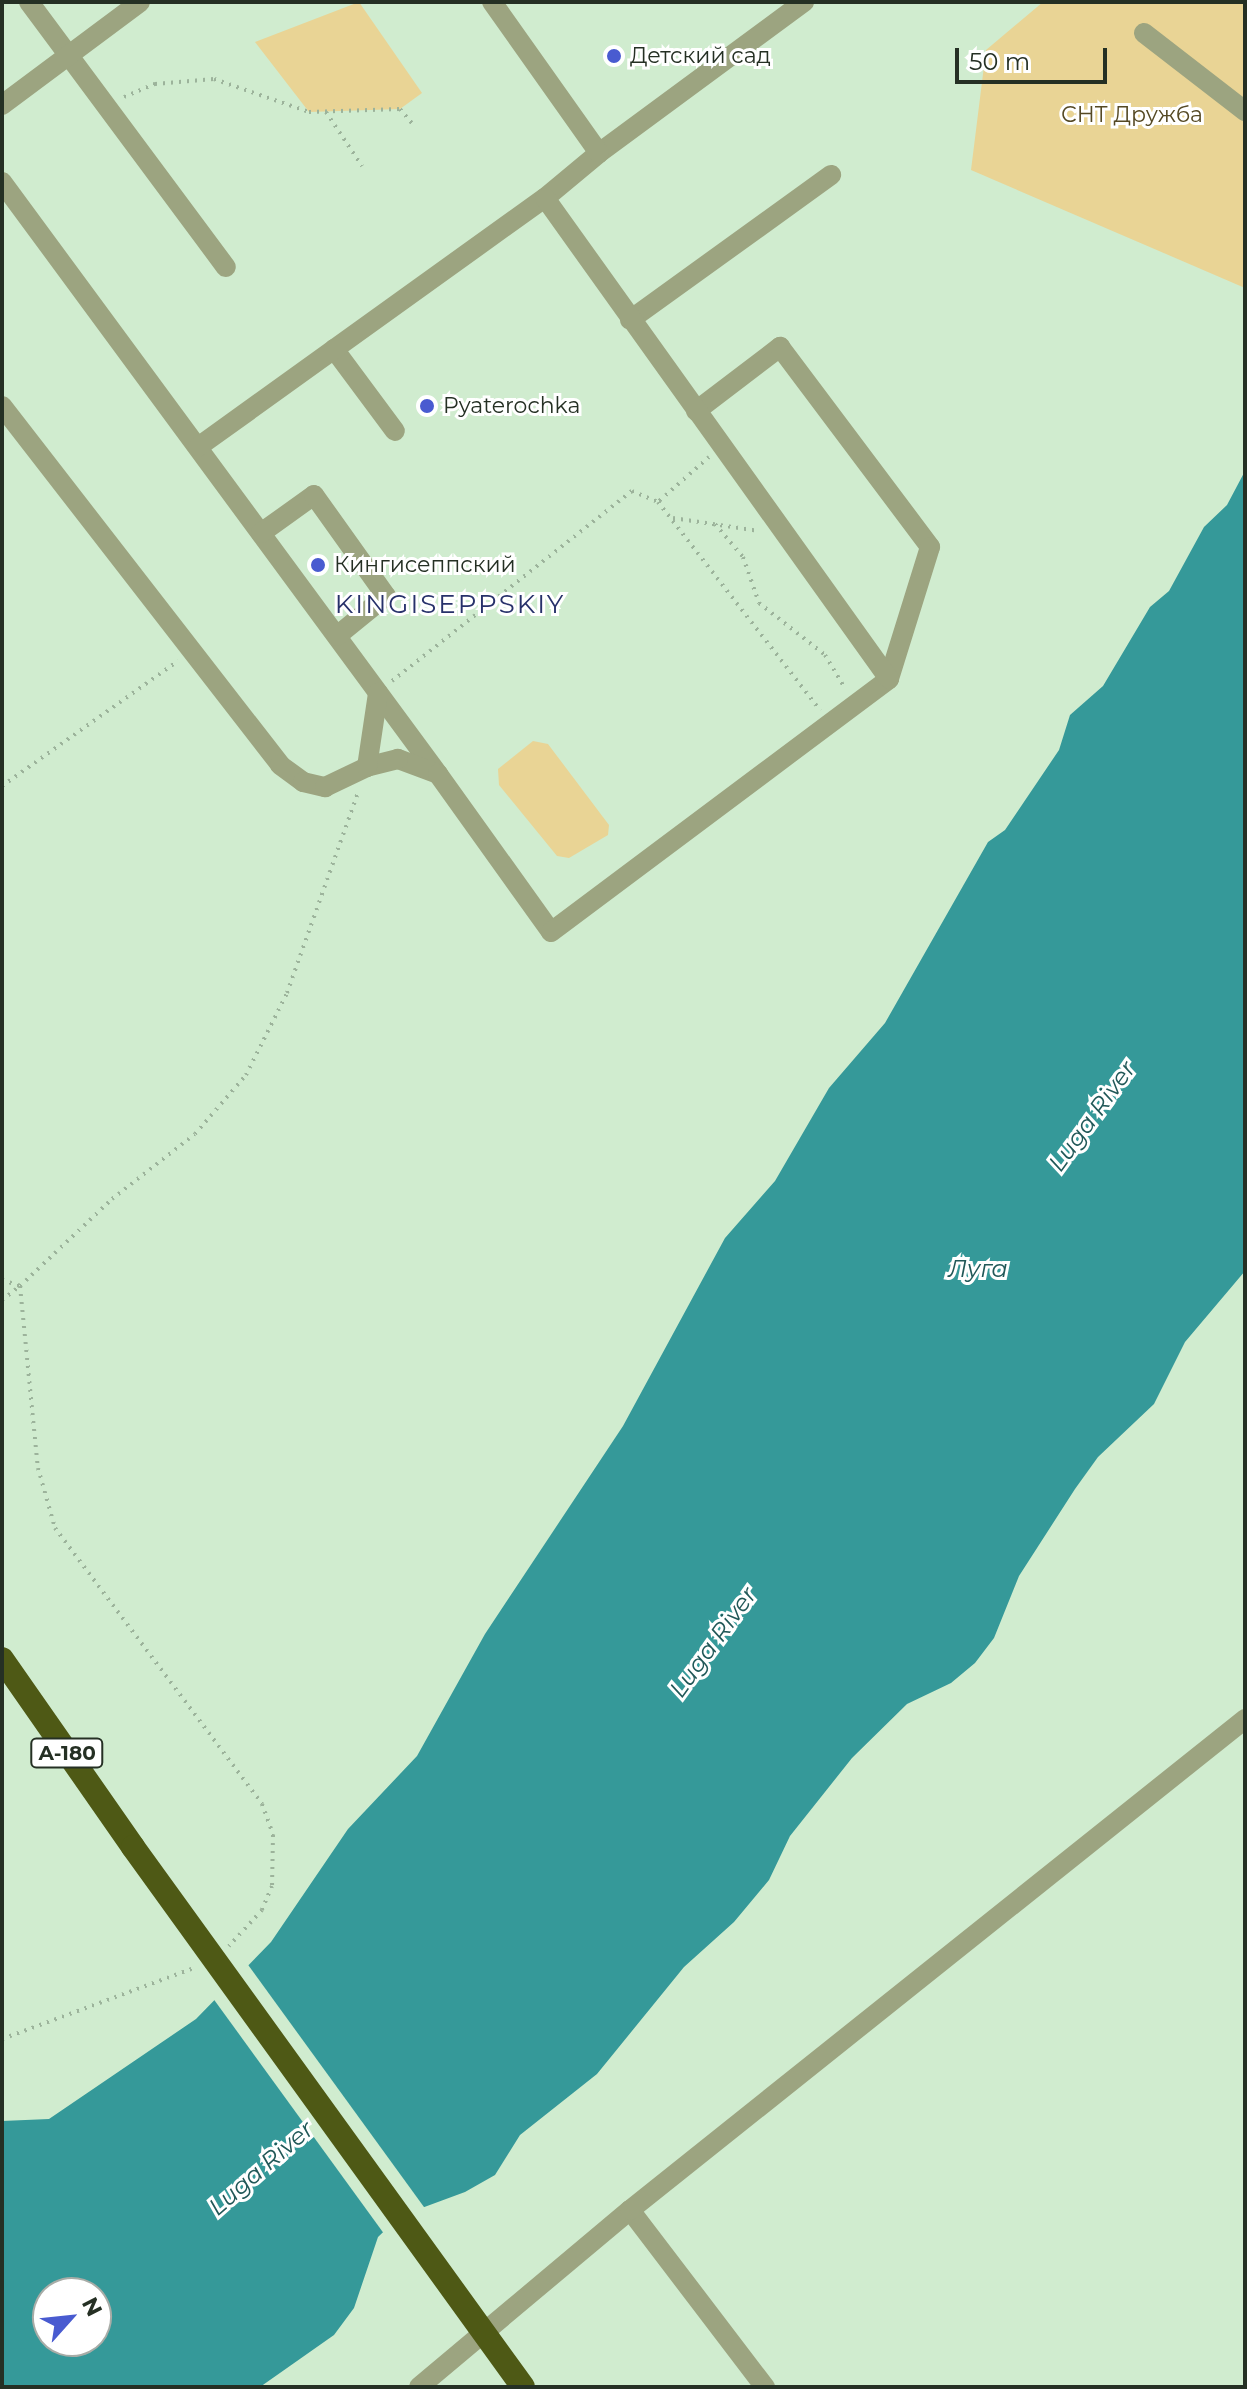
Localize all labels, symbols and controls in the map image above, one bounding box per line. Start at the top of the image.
scale bar [959,32,1111,82]
place label: Детский сад [630,43,771,69]
marker: Детский сад [605,47,623,65]
text: 50 m [969,47,1030,76]
park label: СНТ Дружба [1061,102,1203,128]
place label: Pyaterochka [443,393,580,419]
marker: Pyaterochka [418,397,436,415]
place label: Кингисеппский [334,552,516,578]
marker: Кингисеппский [309,556,327,574]
district label: KINGISEPPSKIY [335,589,565,621]
water label: Luga River [1042,1055,1142,1177]
water label: Луга [948,1255,1008,1283]
water label: Luga River [663,1581,763,1703]
road number: А-180 [29,1737,105,1769]
water label: Luga River [203,2115,319,2221]
north arrow [32,2277,112,2357]
text: N [76,2293,108,2321]

